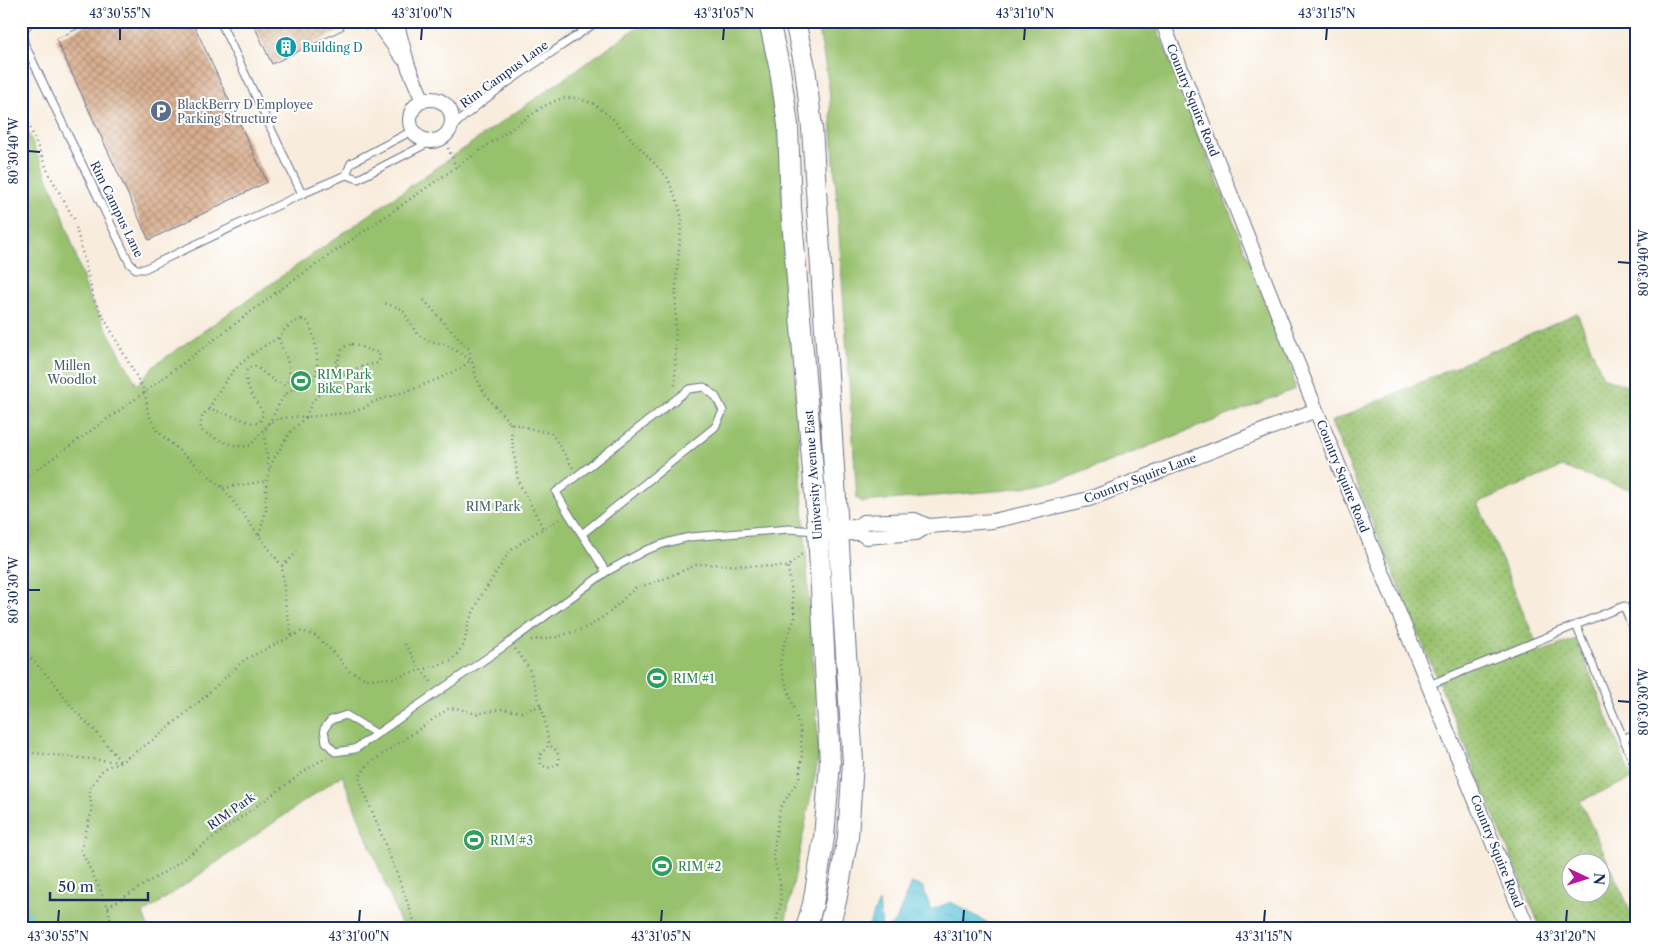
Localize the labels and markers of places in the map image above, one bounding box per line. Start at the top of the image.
building icon: Building D [274,35,298,59]
place label: Building D [302,40,363,55]
place label: BlackBerry D Employee Parking Structure [177,97,314,126]
parking icon: BlackBerry D Employee Parking Structure [149,99,173,123]
place label: RIM Park Bike Park [317,367,373,396]
sports icon: RIM Park Bike Park [289,369,313,393]
sports icon: RIM #1 [645,666,669,690]
place label: RIM #1 [673,671,715,686]
sports icon: RIM #3 [462,828,486,852]
place label: RIM #3 [490,833,533,848]
sports icon: RIM #2 [650,854,674,878]
place label: RIM #2 [678,859,722,874]

